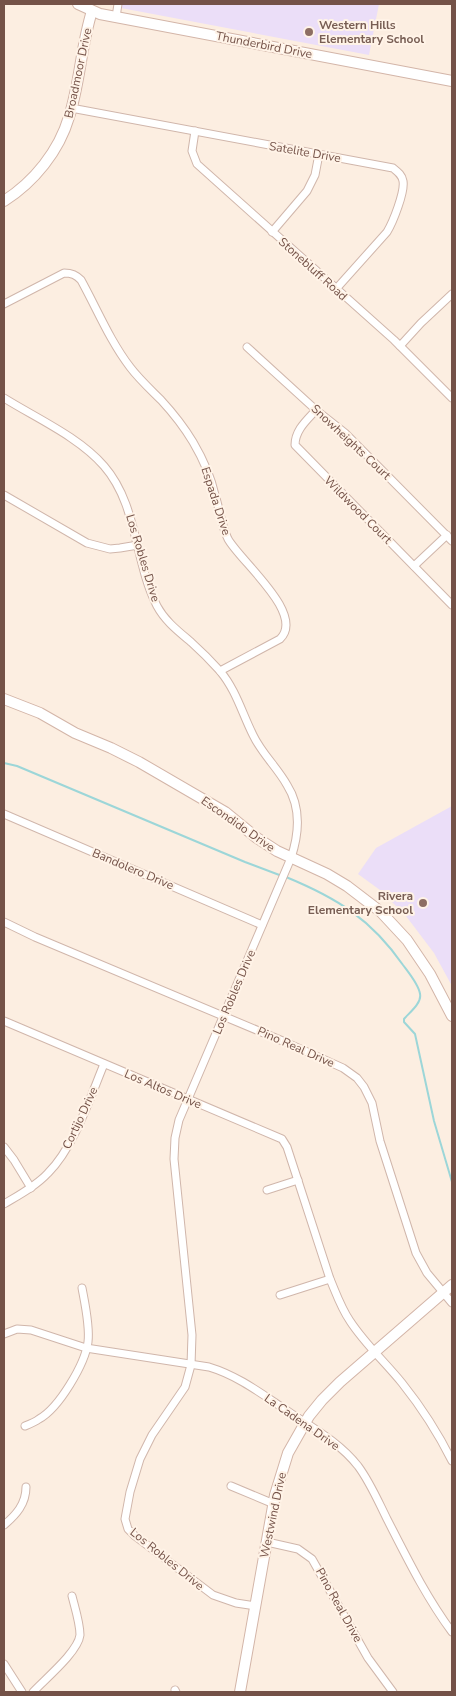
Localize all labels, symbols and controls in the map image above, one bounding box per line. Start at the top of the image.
place label: Western Hills Elementary School [319,17,424,47]
street label: Broadmoor Drive [61,26,95,120]
marker: Western Hills Elementary School [303,26,315,38]
street label: Thunderbird Drive [214,28,314,62]
street label: Satelite Drive [268,138,342,166]
street label: Stonebluff Road [275,234,351,304]
street label: Snowheights Court [308,401,395,484]
street label: Espada Drive [197,465,235,537]
street label: Wildwood Court [321,473,396,548]
street label: Los Robles Drive [122,512,164,604]
street label: Escondido Drive [198,793,278,855]
street label: Bandolero Drive [90,845,176,893]
place label: Rivera Elementary School [308,888,413,918]
marker: Rivera Elementary School [417,897,429,909]
street label: Los Robles Drive [209,947,259,1037]
street label: Pino Real Drive [255,1023,337,1071]
street label: Los Altos Drive [122,1066,204,1112]
street label: Cortijo Drive [59,1084,101,1152]
street label: La Cadena Drive [261,1390,343,1454]
street label: Westwind Drive [256,1471,290,1559]
street label: Los Robles Drive [127,1524,207,1594]
street label: Pino Real Drive [312,1565,366,1645]

